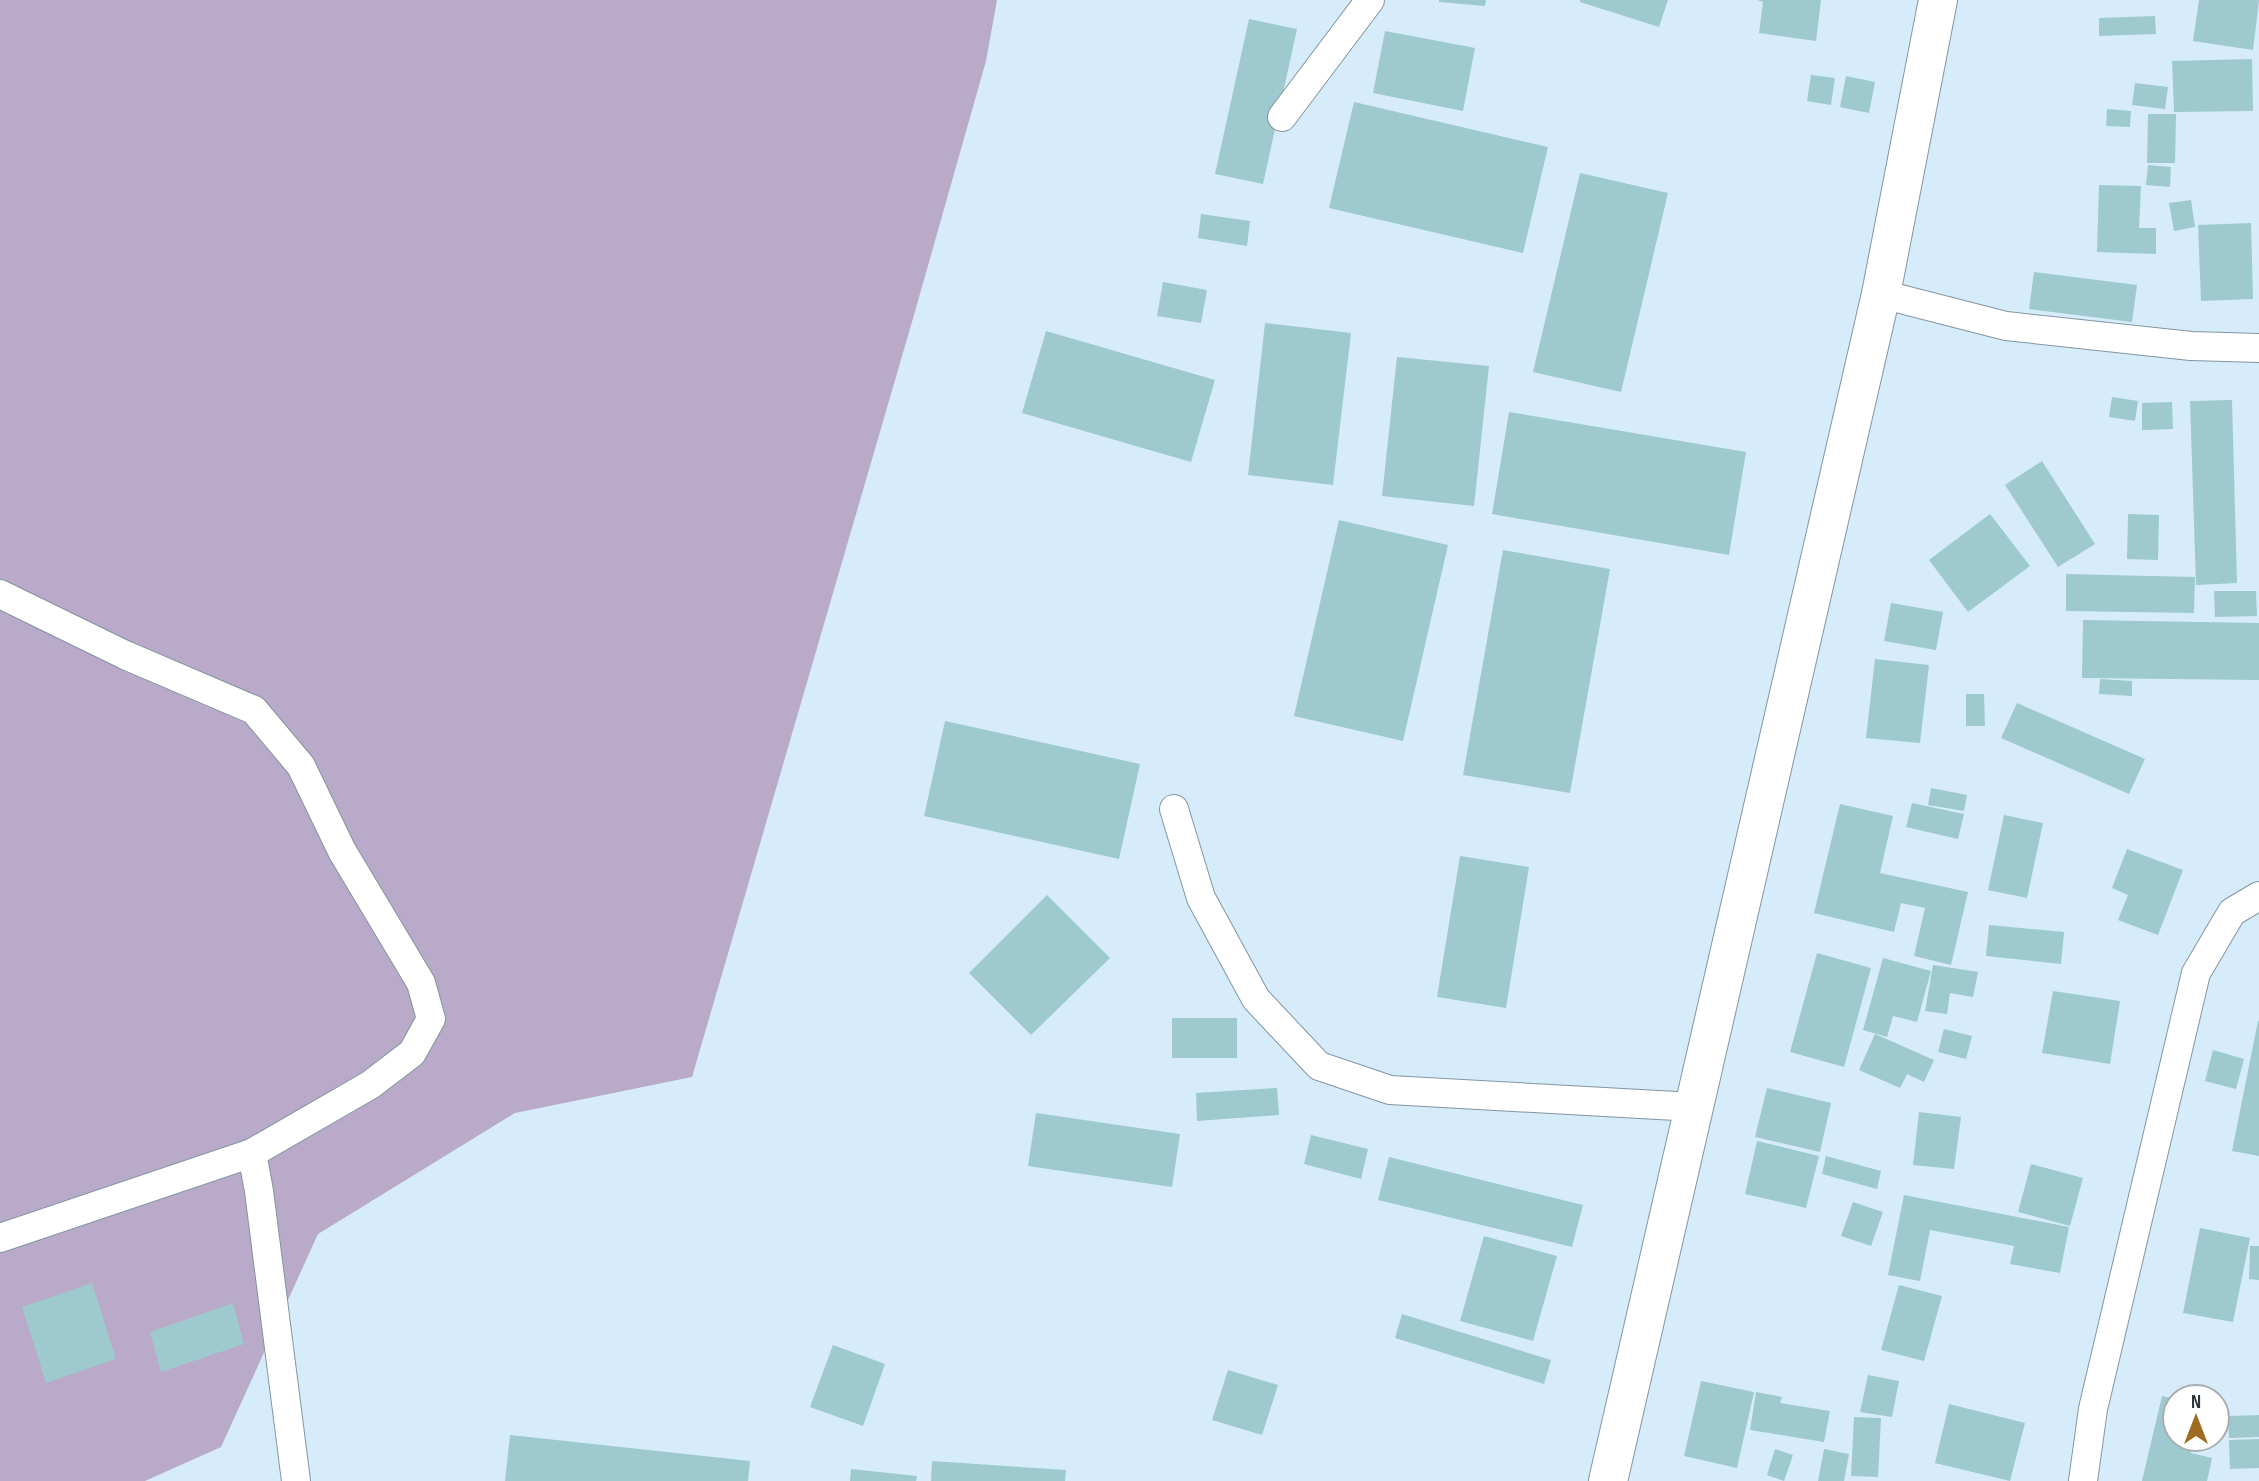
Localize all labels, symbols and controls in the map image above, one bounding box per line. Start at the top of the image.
north arrow [2161,1383,2231,1453]
text: N [2191,1391,2201,1414]

